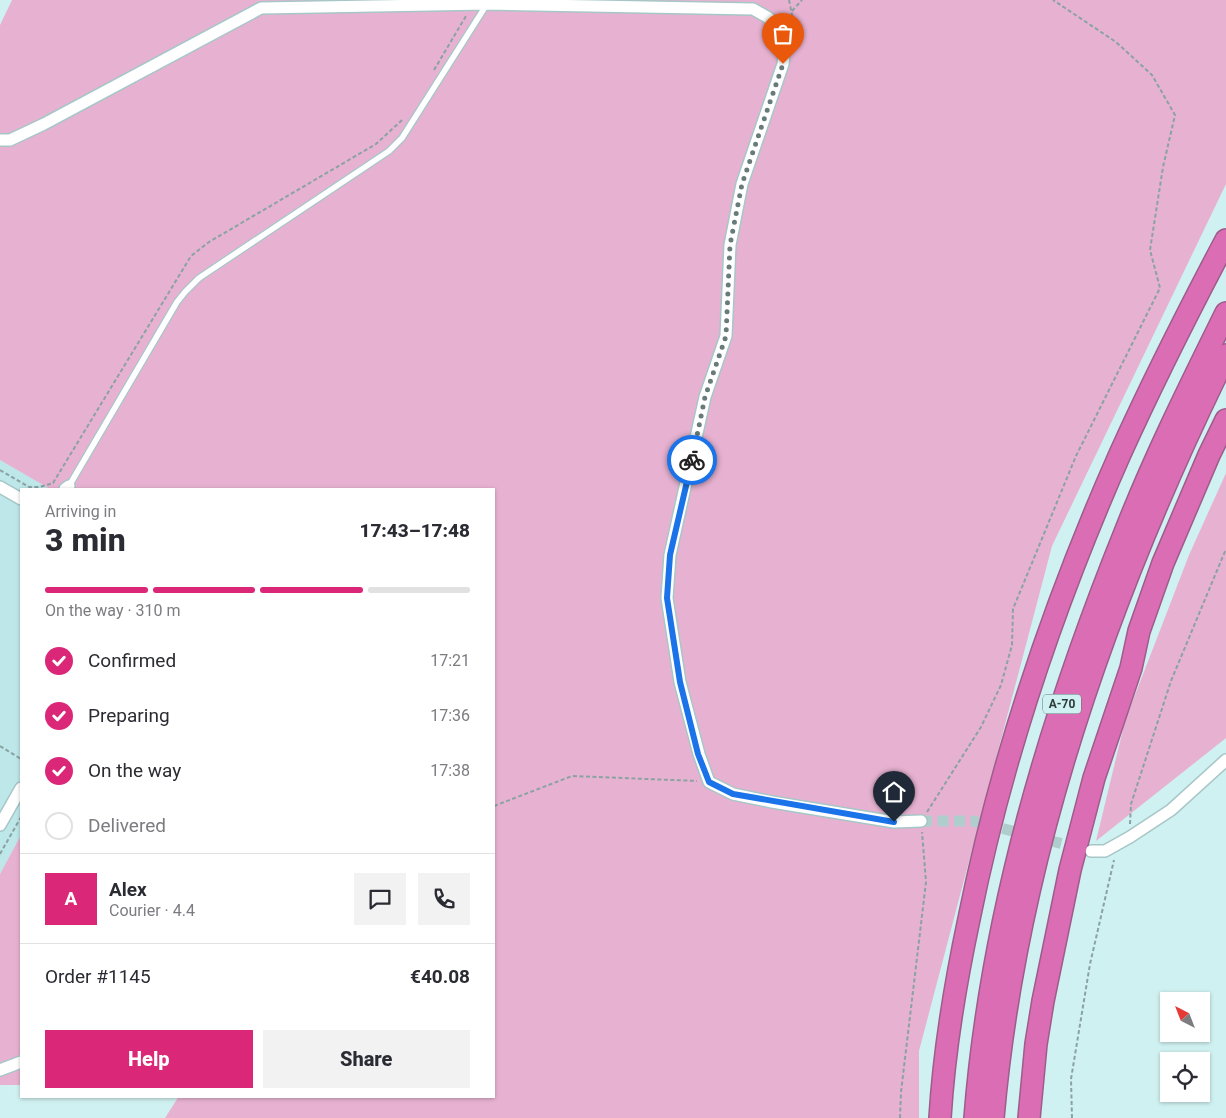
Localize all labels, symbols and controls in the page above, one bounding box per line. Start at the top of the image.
pin [762,13,804,64]
icon: bag [769,20,797,48]
courier [667,435,717,485]
icon: bike [678,446,706,474]
text: Arriving in [45,502,116,521]
text: 17:43–17:48 [359,519,470,542]
text: 3 min [45,521,126,559]
text: On the way · 310 m [45,601,181,620]
icon: check [45,647,73,675]
text: Confirmed [88,649,176,672]
text: 17:21 [430,651,470,670]
road number: A-70 [1043,694,1081,714]
icon: check [45,702,73,730]
text: Preparing [88,704,170,727]
text: 17:36 [430,706,470,725]
icon: check [45,757,73,785]
text: On the way [88,759,181,782]
text: 17:38 [430,761,470,780]
pin [873,771,915,822]
icon: home [880,778,908,806]
text: Delivered [88,814,166,837]
button: chat [354,873,406,925]
button: phone [418,873,470,925]
text: Alex [109,878,147,901]
text: A [65,887,77,910]
text: Courier · 4.4 [109,901,195,920]
text: Order #1145 [45,965,151,988]
text: €40.08 [410,965,470,988]
north arrow [1160,992,1210,1042]
map controls [1160,992,1210,1102]
button: Help [45,1030,253,1088]
button: Share [263,1030,470,1088]
button: locate [1160,1052,1210,1102]

